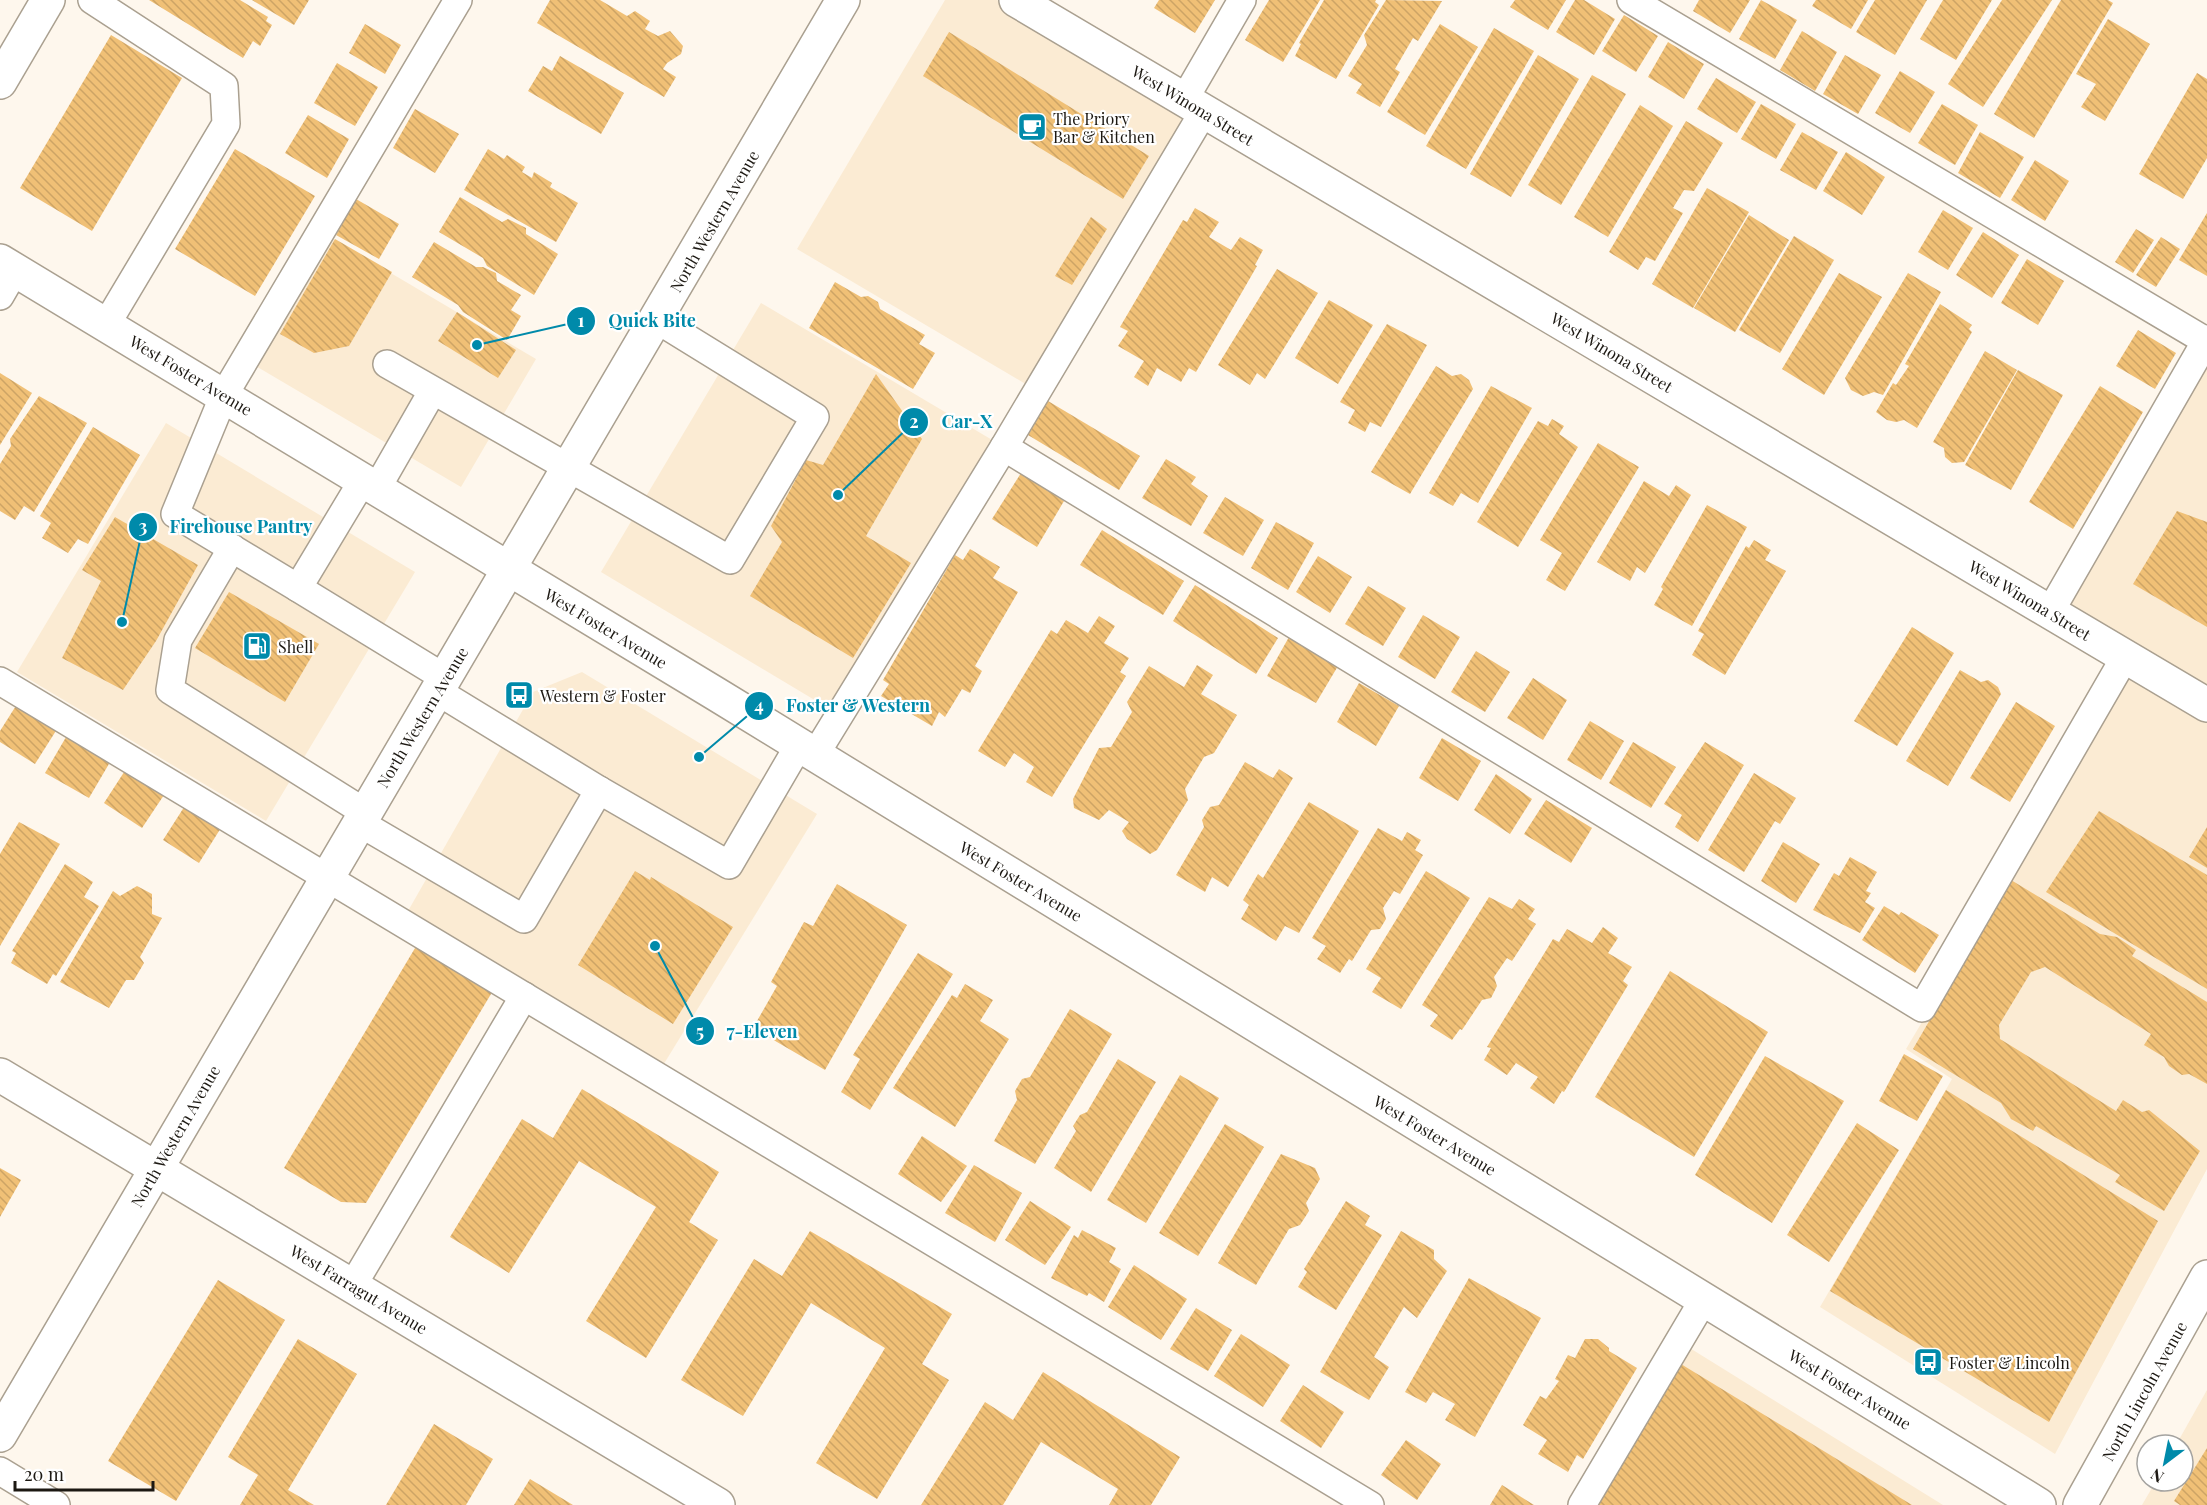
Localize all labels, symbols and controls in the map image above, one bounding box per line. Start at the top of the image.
street label: West Winona Street [1127,60,1258,150]
place label: The Priory Bar & Kitchen [1053,108,1155,147]
cafe icon: The Priory Bar & Kitchen [1016,111,1048,143]
street label: North Western Avenue [665,146,763,296]
callout: Quick Bite [566,303,708,339]
street label: West Winona Street [1546,307,1677,397]
text: 1 [578,308,585,332]
text: Quick Bite [608,308,696,332]
street label: West Foster Avenue [125,330,256,420]
callout: Car-X [899,404,1004,440]
text: 2 [909,409,919,433]
text: Car-X [942,409,993,433]
callout: Firehouse Pantry [128,509,325,545]
text: 3 [139,514,148,538]
text: Firehouse Pantry [170,514,313,538]
street label: West Winona Street [1964,555,2095,645]
street label: West Foster Avenue [540,583,671,673]
fuel station icon: Shell [241,630,273,662]
place label: Shell [278,636,314,657]
street label: North Western Avenue [372,643,472,791]
bus stop icon: Western & Foster [503,679,535,711]
place label: Western & Foster [539,685,666,706]
callout: Foster & Western [744,688,943,724]
text: 4 [754,693,764,717]
text: Foster & Western [786,693,930,717]
street label: West Foster Avenue [955,836,1086,926]
callout: 7-Eleven [685,1013,810,1049]
text: 5 [696,1019,704,1043]
text: 7-Eleven [726,1019,798,1043]
street label: North Western Avenue [126,1061,224,1211]
street label: West Foster Avenue [1369,1090,1500,1180]
street label: West Farragut Avenue [286,1239,431,1338]
street label: North Lincoln Avenue [2097,1318,2191,1464]
street label: West Foster Avenue [1784,1344,1915,1434]
bus stop icon: Foster & Lincoln [1912,1346,1944,1378]
place label: Foster & Lincoln [1949,1352,2070,1373]
north arrow [2135,1433,2195,1493]
scale bar [15,1454,153,1492]
text: 20 m [24,1462,64,1486]
text: N [2146,1464,2167,1488]

